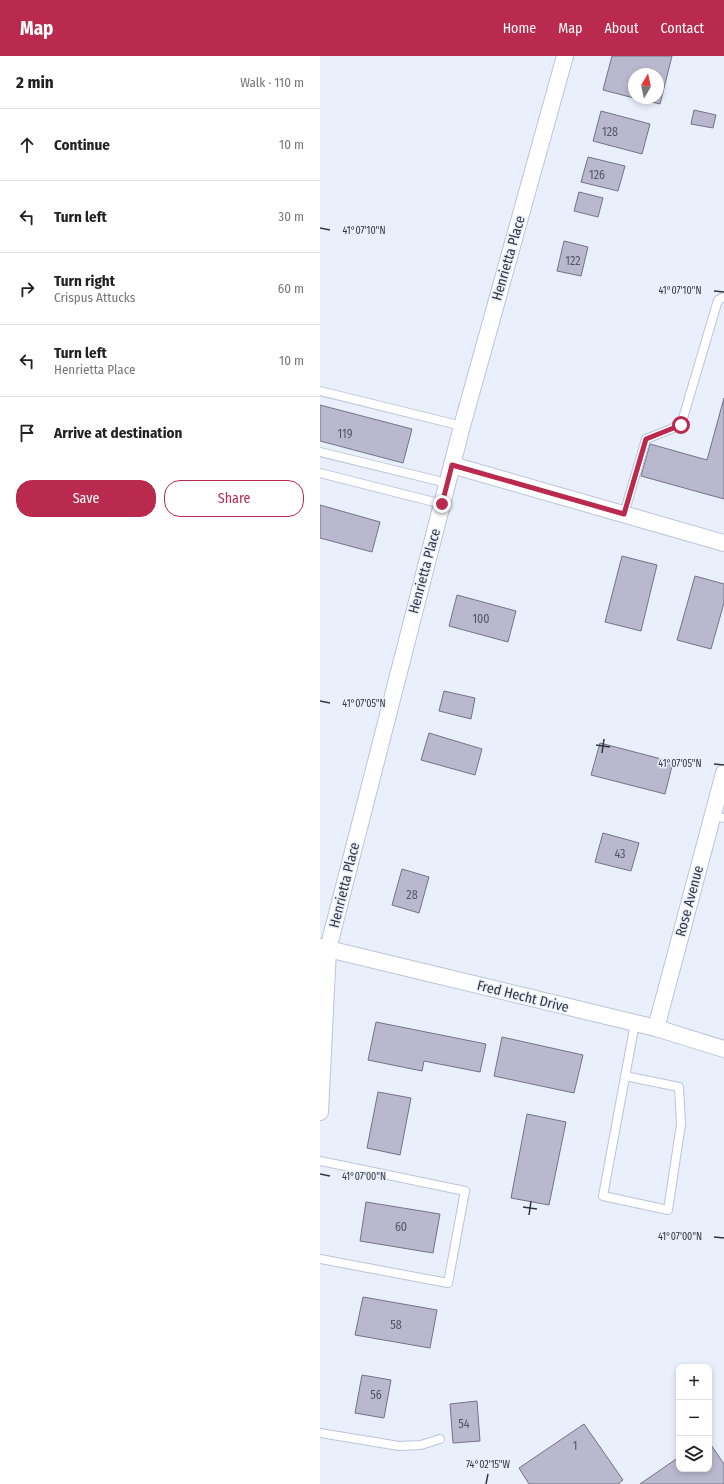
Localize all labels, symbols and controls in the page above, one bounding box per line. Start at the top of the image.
text: Map [20,17,53,40]
text: Home [503,20,536,37]
text: Map [558,20,582,37]
text: About [604,20,639,37]
text: Contact [661,20,704,37]
north arrow [628,68,664,104]
text: 2 min [16,72,54,93]
text: Walk · 110 m [240,75,304,90]
house number: 128 [602,125,618,139]
icon: ahead [16,134,38,156]
text: Continue [54,136,110,154]
text: 10 m [279,137,304,152]
house number: 126 [589,168,605,182]
icon: left [16,206,38,228]
text: Turn left [54,208,107,226]
text: 30 m [278,209,304,224]
street label: Henrietta Place [488,214,529,303]
text: 41°07'10"N [343,225,385,237]
house number: 122 [565,254,581,268]
text: Turn right [54,272,115,290]
icon: right [16,278,38,300]
text: 60 m [278,281,304,296]
text: 41°07'10"N [659,285,701,297]
text: Crispus Attucks [54,290,135,305]
text: Turn left [54,344,107,362]
icon: left [16,350,38,372]
text: 10 m [279,353,304,368]
text: Henrietta Place [54,362,135,377]
route start [672,416,690,434]
icon: arrive [16,422,38,444]
text: Arrive at destination [54,424,182,442]
house number: 119 [337,427,353,441]
button: Save [16,480,156,517]
button: Share [164,480,304,517]
route end [433,495,451,513]
street label: Henrietta Place [405,527,444,616]
house number: 100 [472,612,490,626]
text: 41°07'05"N [342,698,386,710]
text: 41°07'05"N [658,758,702,770]
street label: Henrietta Place [326,840,363,930]
house number: 43 [614,847,626,861]
street label: Rose Avenue [672,864,707,939]
house number: 28 [406,888,418,902]
street label: Fred Hecht Drive [475,977,571,1016]
text: 41°07'00"N [342,1171,386,1183]
house number: 60 [395,1220,407,1234]
text: 41°07'00"N [658,1231,702,1243]
house number: 58 [390,1318,402,1332]
map controls [676,1364,712,1472]
button: + [676,1364,712,1400]
house number: 56 [370,1388,382,1402]
button: − [676,1400,712,1436]
house number: 54 [458,1417,470,1431]
button: layers [676,1436,712,1472]
house number: 1 [573,1439,577,1453]
text: 74°02'15"W [466,1459,511,1471]

